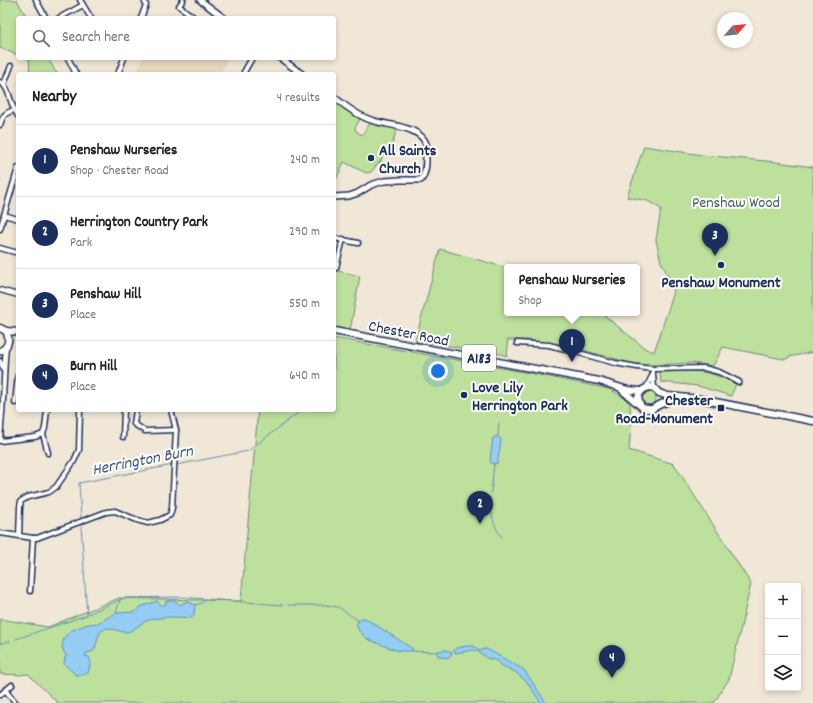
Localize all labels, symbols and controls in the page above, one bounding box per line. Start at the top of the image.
north arrow [717,12,753,48]
search box [16,16,336,60]
icon: search [30,27,52,49]
text: Search here [62,27,130,49]
text: Nearby [32,86,76,110]
text: 4 results [277,89,320,108]
text: Penshaw Nurseries [70,140,177,162]
place label: All Saints Church [379,140,437,181]
text: 1 [44,151,46,170]
text: 240 m [290,151,320,170]
marker: All Saints Church [366,153,376,163]
text: Shop · Chester Road [70,162,169,181]
park label: Penshaw Wood [692,192,780,215]
text: Herrington Country Park [70,212,208,234]
text: 2 [42,223,48,242]
text: 290 m [289,223,320,242]
pin: 3 [702,223,728,256]
text: Park [70,234,92,253]
marker: Penshaw Monument [716,260,726,270]
popup [504,264,640,316]
text: Penshaw Nurseries [518,270,626,292]
place label: Penshaw Monument [661,272,781,295]
text: Penshaw Hill [70,284,141,306]
text: Shop [518,292,542,311]
text: 3 [42,295,48,314]
text: 550 m [289,295,320,314]
text: Place [70,306,96,325]
street label: Chester Road [366,315,451,354]
pin: 1 [559,329,585,362]
road number: A183 [462,345,496,371]
text: Burn Hill [70,356,117,378]
your location [428,361,448,381]
text: 4 [42,367,48,386]
text: 640 m [289,367,320,386]
place label: Love Lily Herrington Park [472,377,568,418]
text: Place [70,378,96,397]
marker: Love Lily Herrington Park [459,390,469,400]
place label: Chester Road-Monument [615,390,714,431]
marker: Chester Road-Monument [716,403,726,413]
water label: Herrington Burn [90,440,196,483]
pin: 2 [467,491,493,524]
map controls [765,583,801,691]
button: + [765,583,801,619]
button: − [765,619,801,655]
pin: 4 [599,645,625,678]
button: layers [765,655,801,691]

